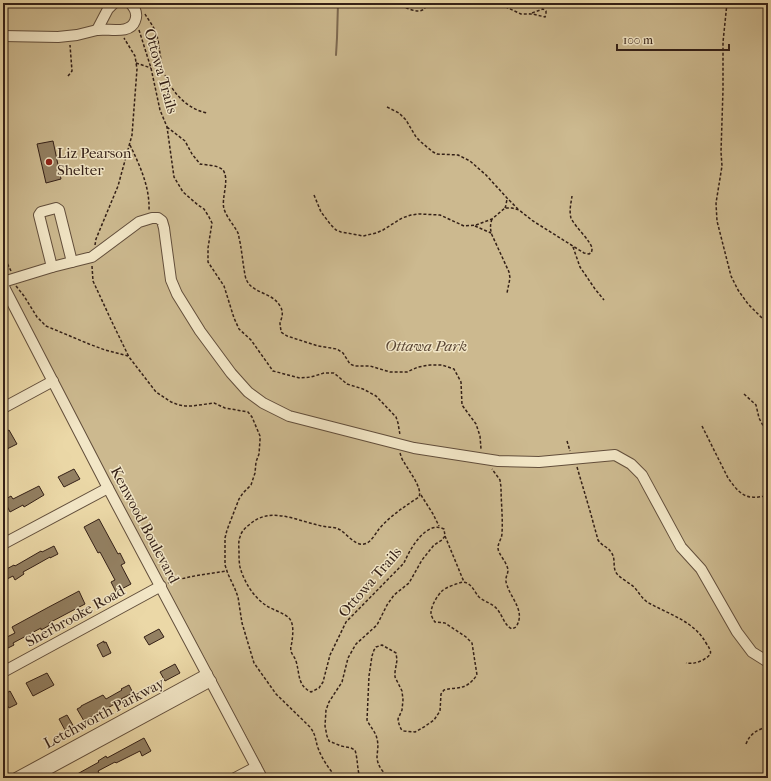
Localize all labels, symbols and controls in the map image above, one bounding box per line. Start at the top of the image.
street label: Ottowa Trails [140,26,182,116]
scale bar [617,26,729,52]
text: 100 m [623,33,653,47]
place label: Liz Pearson Shelter [57,144,132,179]
marker: Liz Pearson Shelter [44,157,54,167]
park label: Ottawa Park [385,337,467,355]
street label: Kenwood Boulevard [107,464,184,587]
street label: Ottowa Trails [334,543,406,621]
street label: Sherbrooke Road [22,581,128,651]
street label: Letchworth Parkway [41,673,168,752]

